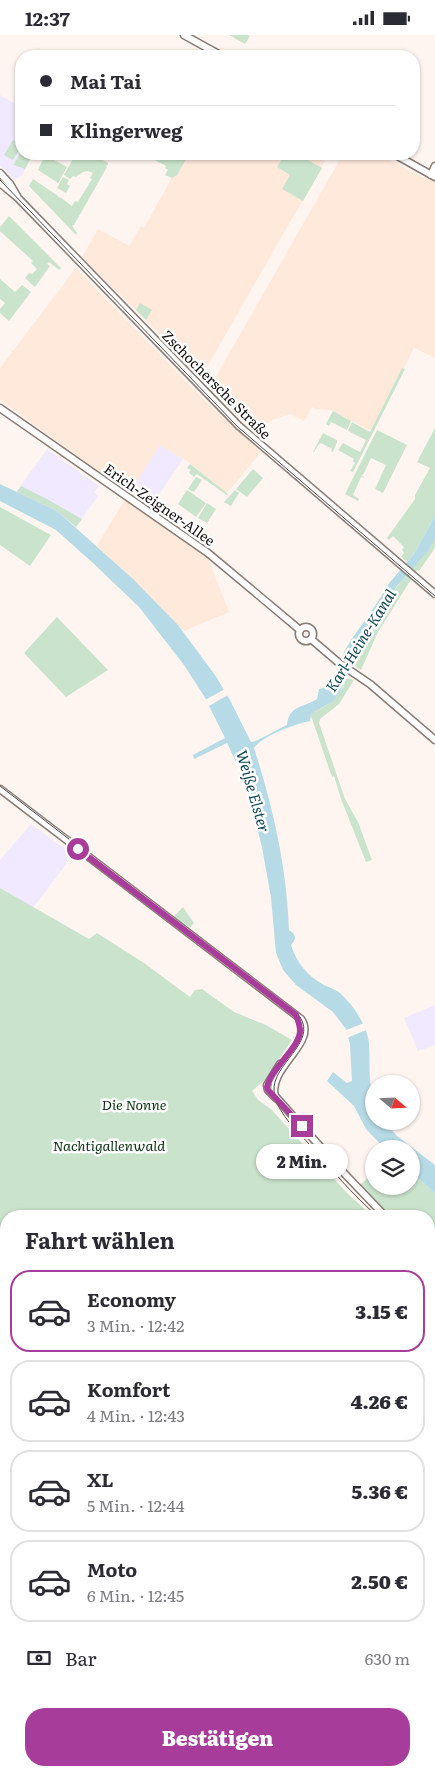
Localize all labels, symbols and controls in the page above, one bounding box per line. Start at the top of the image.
text: 12:37 [25,4,70,32]
text: Mai Tai [70,67,141,95]
text: Klingerweg [70,116,183,144]
street label: Zschochersche Straße [158,325,276,443]
street label: Erich-Zeigner-Allee [101,458,219,550]
water label: Karl-Heine-Kanal [319,583,401,696]
water label: Weiße Elster [231,747,277,835]
route start [67,838,89,860]
north arrow [365,1075,420,1130]
map controls [365,1075,420,1195]
park label: Die Nonne [102,1094,167,1114]
route end [291,1115,313,1137]
park label: Nachtigallenwald [53,1135,165,1155]
button: layers [365,1140,420,1195]
callout: 2 Min. [256,1143,348,1179]
text: 2 Min. [277,1149,327,1173]
text: Fahrt wählen [25,1223,175,1256]
text: Economy [87,1285,176,1313]
icon: car [27,1289,72,1334]
text: 3.15 € [355,1297,408,1325]
text: 3 Min. · 12:42 [87,1313,184,1337]
text: Komfort [87,1375,170,1403]
icon: car [27,1379,72,1424]
text: 4.26 € [350,1387,408,1415]
text: 4 Min. · 12:43 [87,1403,185,1427]
text: XL [87,1465,114,1493]
icon: car [27,1469,72,1514]
text: 5.36 € [351,1477,408,1505]
text: 5 Min. · 12:44 [87,1493,184,1517]
text: Moto [87,1555,137,1583]
icon: car [27,1559,72,1604]
text: 2.50 € [351,1567,408,1595]
text: 6 Min. · 12:45 [87,1583,184,1607]
icon: cash [25,1644,53,1672]
text: Bar [65,1644,97,1672]
text: 630 m [365,1646,410,1670]
button: Bestätigen [25,1708,410,1766]

